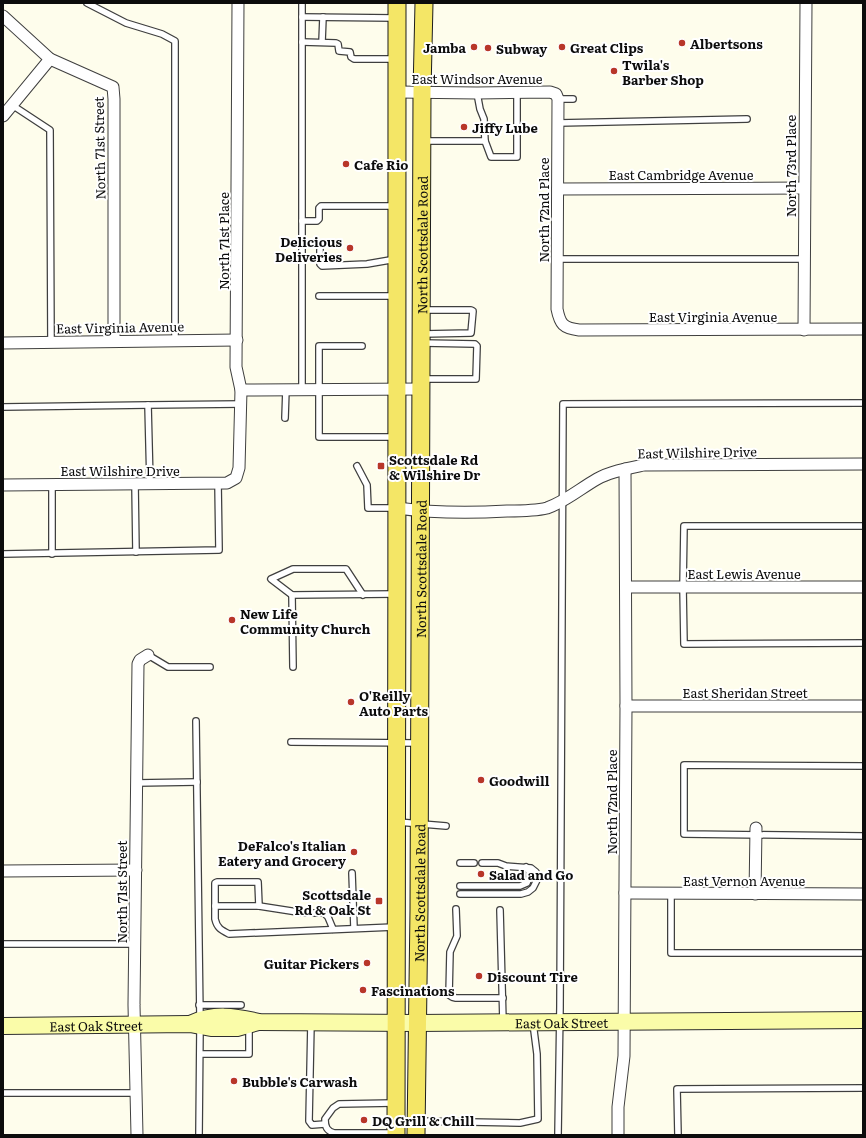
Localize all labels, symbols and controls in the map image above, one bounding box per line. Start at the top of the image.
place label: Albertsons [690,34,763,53]
place label: Jamba [423,38,466,57]
place label: Great Clips [570,38,644,57]
marker: Albertsons [677,38,687,48]
place label: Subway [496,39,547,58]
marker: Jamba [469,42,479,52]
marker: Great Clips [557,42,567,52]
marker: Subway [483,43,493,53]
place label: Twila's Barber Shop [622,55,704,89]
marker: Twila's Barber Shop [609,66,619,76]
street label: East Windsor Avenue [411,69,543,88]
street label: North 71st Street [89,96,109,200]
street label: North 73rd Place [781,114,800,217]
place label: Jiffy Lube [472,118,538,137]
marker: Jiffy Lube [459,122,469,132]
place label: Cafe Rio [354,155,408,174]
street label: North 72nd Place [534,157,553,262]
marker: Cafe Rio [341,159,351,169]
street label: East Cambridge Avenue [609,165,754,184]
street label: North Scottsdale Road [412,176,431,314]
street label: North 71st Place [214,192,233,290]
place label: Delicious Deliveries [275,232,343,266]
marker: Delicious Deliveries [345,243,355,253]
street label: East Virginia Avenue [649,307,777,326]
street label: East Virginia Avenue [56,316,185,338]
street label: East Wilshire Drive [637,441,757,463]
place label: Scottsdale Rd & Wilshire Dr [389,450,480,484]
street label: East Wilshire Drive [60,461,180,480]
marker: Scottsdale Rd & Wilshire Dr [376,461,386,471]
street label: North Scottsdale Road [410,500,430,638]
street label: East Lewis Avenue [687,564,801,583]
place label: New Life Community Church [240,604,371,638]
marker: New Life Community Church [227,615,237,625]
street label: East Sheridan Street [682,683,808,702]
place label: O'Reilly Auto Parts [359,686,429,720]
marker: O'Reilly Auto Parts [346,697,356,707]
street label: North 72nd Place [602,749,621,854]
place label: Goodwill [489,771,550,790]
marker: Goodwill [476,775,486,785]
street label: North Scottsdale Road [409,824,429,962]
place label: DeFalco's Italian Eatery and Grocery [218,836,346,870]
street label: North 71st Street [112,840,131,943]
marker: DeFalco's Italian Eatery and Grocery [349,847,359,857]
place label: Salad and Go [489,865,573,884]
marker: Salad and Go [476,869,486,879]
street label: East Vernon Avenue [683,871,806,890]
place label: Scottsdale Rd & Oak St [294,885,371,919]
marker: Scottsdale Rd & Oak St [374,896,384,906]
place label: Guitar Pickers [264,954,360,973]
marker: Guitar Pickers [362,958,372,968]
place label: Discount Tire [487,967,578,986]
marker: Discount Tire [474,971,484,981]
place label: Fascinations [371,981,455,1000]
marker: Fascinations [358,985,368,995]
street label: East Oak Street [515,1012,609,1032]
street label: East Oak Street [49,1015,144,1035]
place label: Bubble's Carwash [242,1072,358,1091]
marker: Bubble's Carwash [229,1076,239,1086]
place label: DQ Grill & Chill [372,1111,475,1130]
marker: DQ Grill & Chill [359,1115,369,1125]

